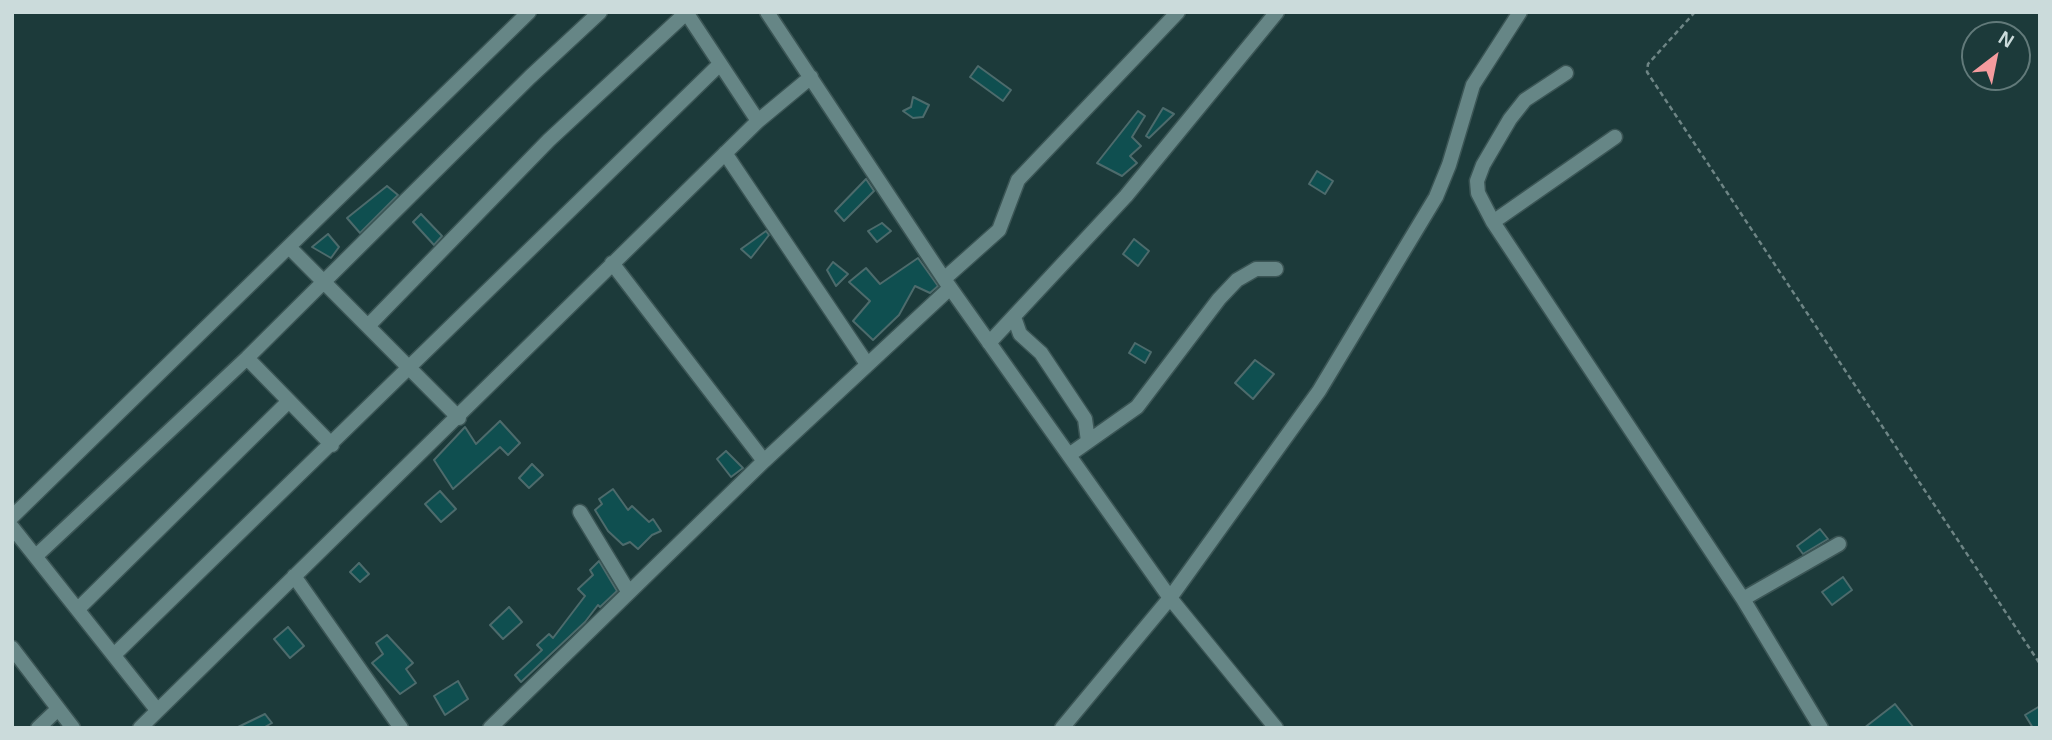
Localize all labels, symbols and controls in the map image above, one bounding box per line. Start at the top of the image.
north arrow [1961,21,2031,91]
text: N [1995,27,2018,52]

